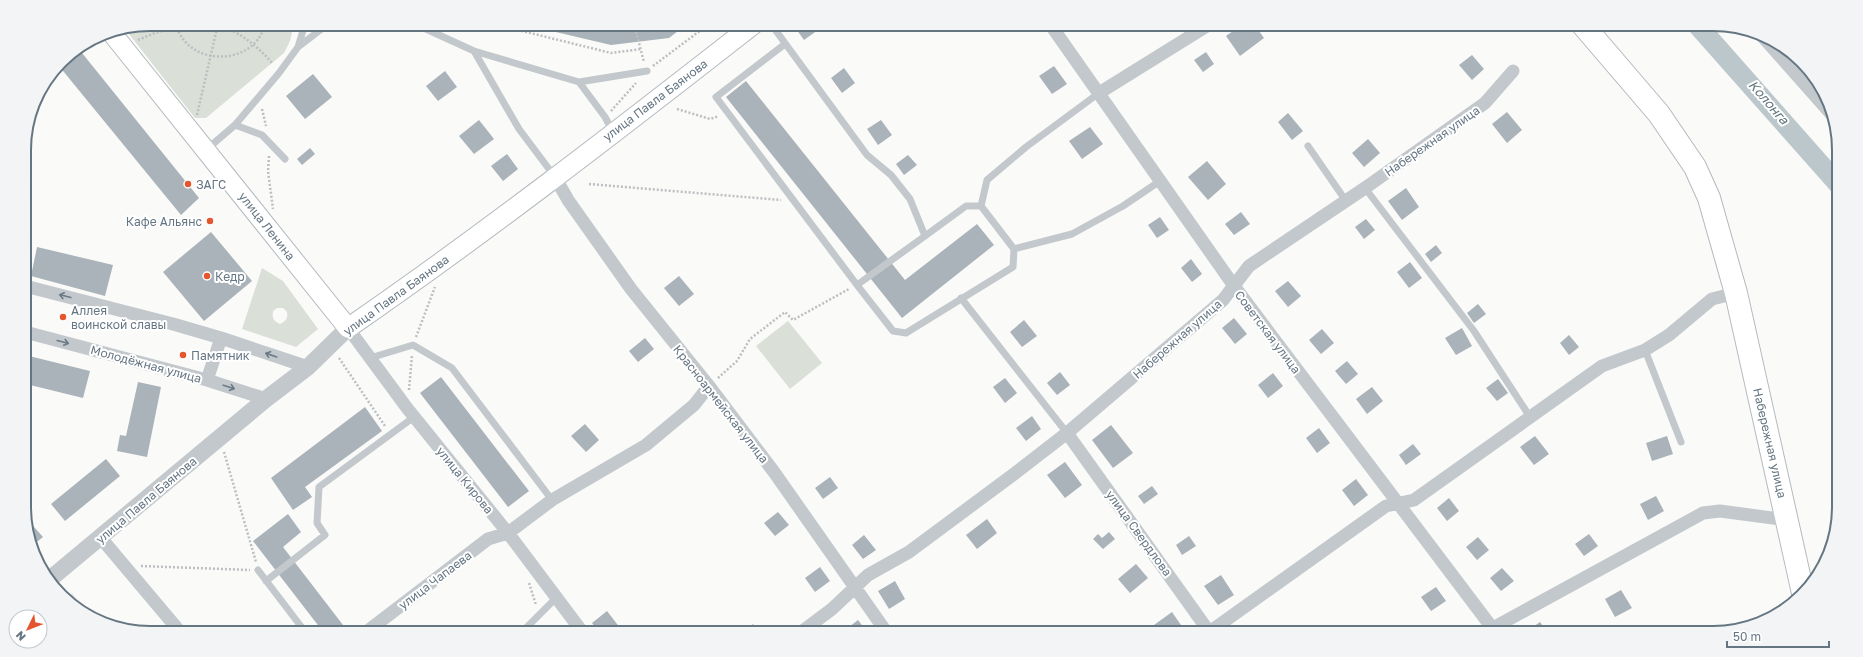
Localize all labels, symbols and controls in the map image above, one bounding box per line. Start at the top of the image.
street label: улица Павла Баянова [600,56,710,144]
water label: Колонга [1746,77,1793,128]
street label: Набережная улица [1381,103,1483,179]
place label: ЗАГС [196,177,226,192]
marker: ЗАГС [183,179,193,189]
street label: улица Ленина [236,189,298,263]
place label: Кафе Альянс [126,214,202,229]
marker: Кафе Альянс [205,216,215,226]
street label: улица Павла Баянова [340,252,452,338]
place label: Кедр [215,269,245,284]
marker: Кедр [202,271,212,281]
street label: Советская улица [1232,288,1304,376]
one-way arrow [59,292,72,300]
street label: Набережная улица [1130,296,1224,382]
place label: Аллея воинской славы [71,303,166,332]
marker: Аллея воинской славы [58,312,68,322]
one-way arrow [56,339,69,346]
street label: Молодёжная улица [89,342,203,386]
street label: Красноармейская улица [670,342,772,466]
place label: Памятник [191,348,250,363]
marker: Памятник [178,350,188,360]
one-way arrow [266,350,278,358]
one-way arrow [222,384,235,391]
street label: Набережная улица [1750,386,1790,500]
street label: улица Кирова [433,443,497,517]
street label: улица Павла Баянова [92,453,200,547]
street label: улица Свердлова [1103,487,1175,579]
street label: улица Чапаева [396,548,474,612]
north arrow [8,609,48,649]
scale bar [1727,623,1829,649]
text: N [13,629,28,644]
text: 50 m [1733,629,1761,644]

